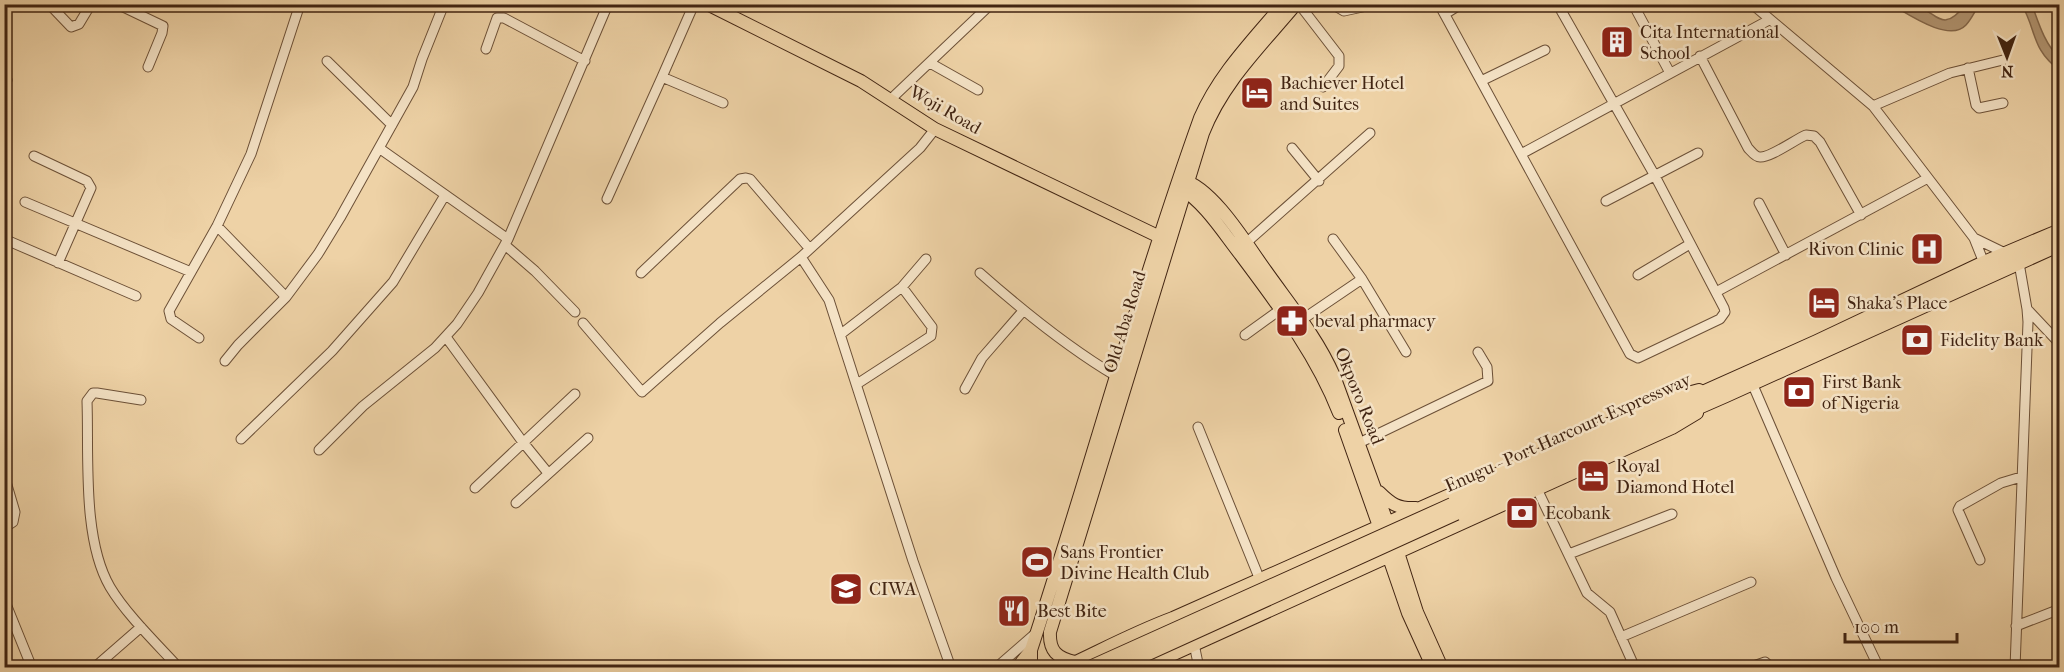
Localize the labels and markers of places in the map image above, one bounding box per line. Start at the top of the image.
place label: Cita International School [1640,22,1779,64]
building icon: Cita International School [1599,24,1635,60]
place label: Bachiever Hotel and Suites [1280,73,1404,115]
hotel icon: Bachiever Hotel and Suites [1239,75,1275,111]
hospital icon: Rivon Clinic [1909,231,1945,267]
place label: Rivon Clinic [1808,239,1904,260]
hotel icon: Shaka's Place [1806,285,1842,321]
place label: Shaka's Place [1847,293,1947,314]
pharmacy icon: beval pharmacy [1274,303,1310,339]
place label: beval pharmacy [1314,311,1437,332]
bank icon: Fidelity Bank [1899,322,1935,358]
place label: Fidelity Bank [1940,330,2044,351]
place label: First Bank of Nigeria [1822,372,1902,414]
bank icon: First Bank of Nigeria [1781,374,1817,410]
place label: Royal Diamond Hotel [1616,456,1735,498]
hotel icon: Royal Diamond Hotel [1575,458,1611,494]
bank icon: Ecobank [1504,495,1540,531]
place label: Ecobank [1545,503,1611,524]
place label: Sans Frontier Divine Health Club [1060,542,1209,584]
sports icon: Sans Frontier Divine Health Club [1019,544,1055,580]
school or university icon: CIWA [828,571,864,607]
place label: CIWA [869,579,917,600]
restaurant icon: Best Bite [996,593,1032,629]
place label: Best Bite [1037,601,1107,622]

